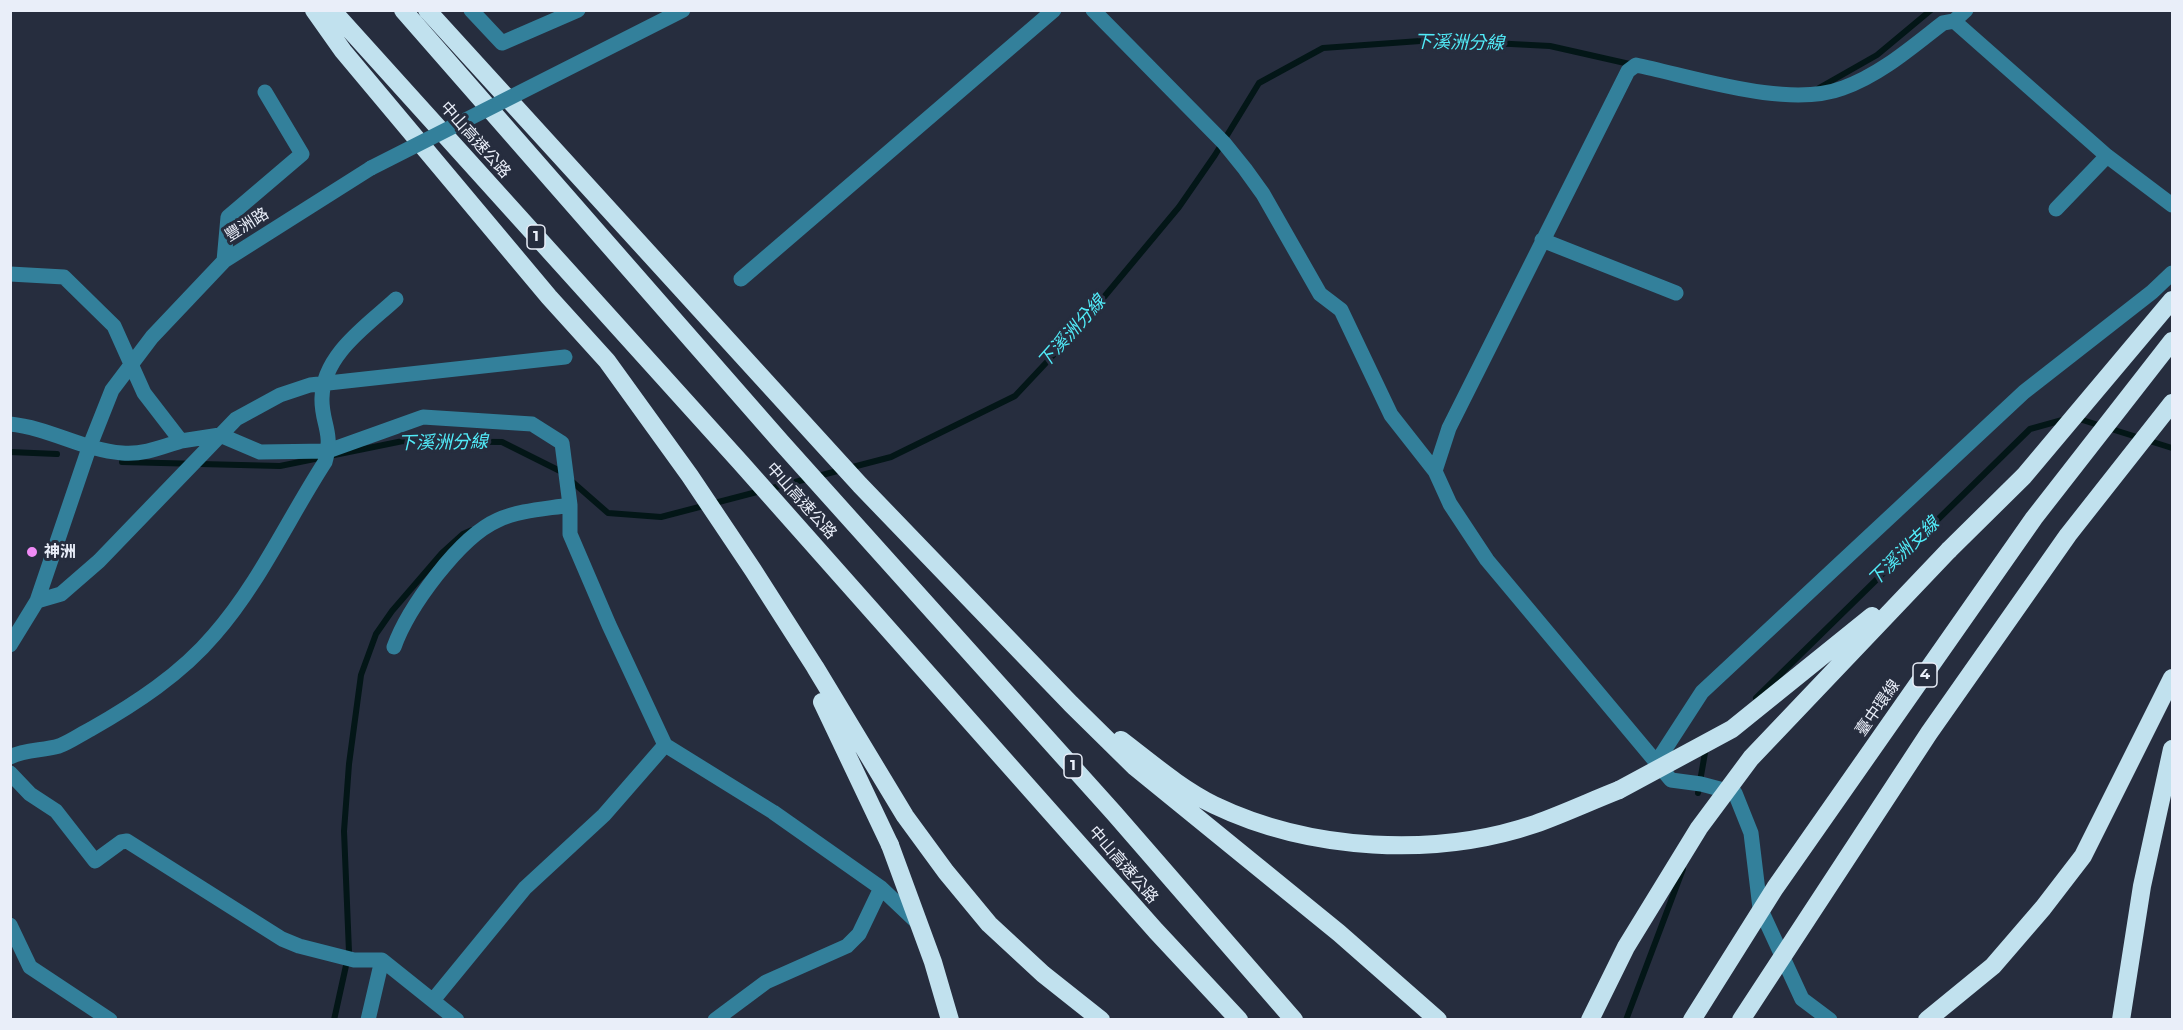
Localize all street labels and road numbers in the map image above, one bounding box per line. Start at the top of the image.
street label: 中山高速公路 [436,98,514,182]
street label: 豐洲路 [222,204,272,246]
road number: 1 [527,225,545,249]
street label: 中山高速公路 [762,459,840,543]
road number: 4 [1913,663,1937,687]
street label: 臺中環線 [1852,676,1904,740]
road number: 1 [1064,754,1082,778]
street label: 中山高速公路 [1084,822,1162,908]

